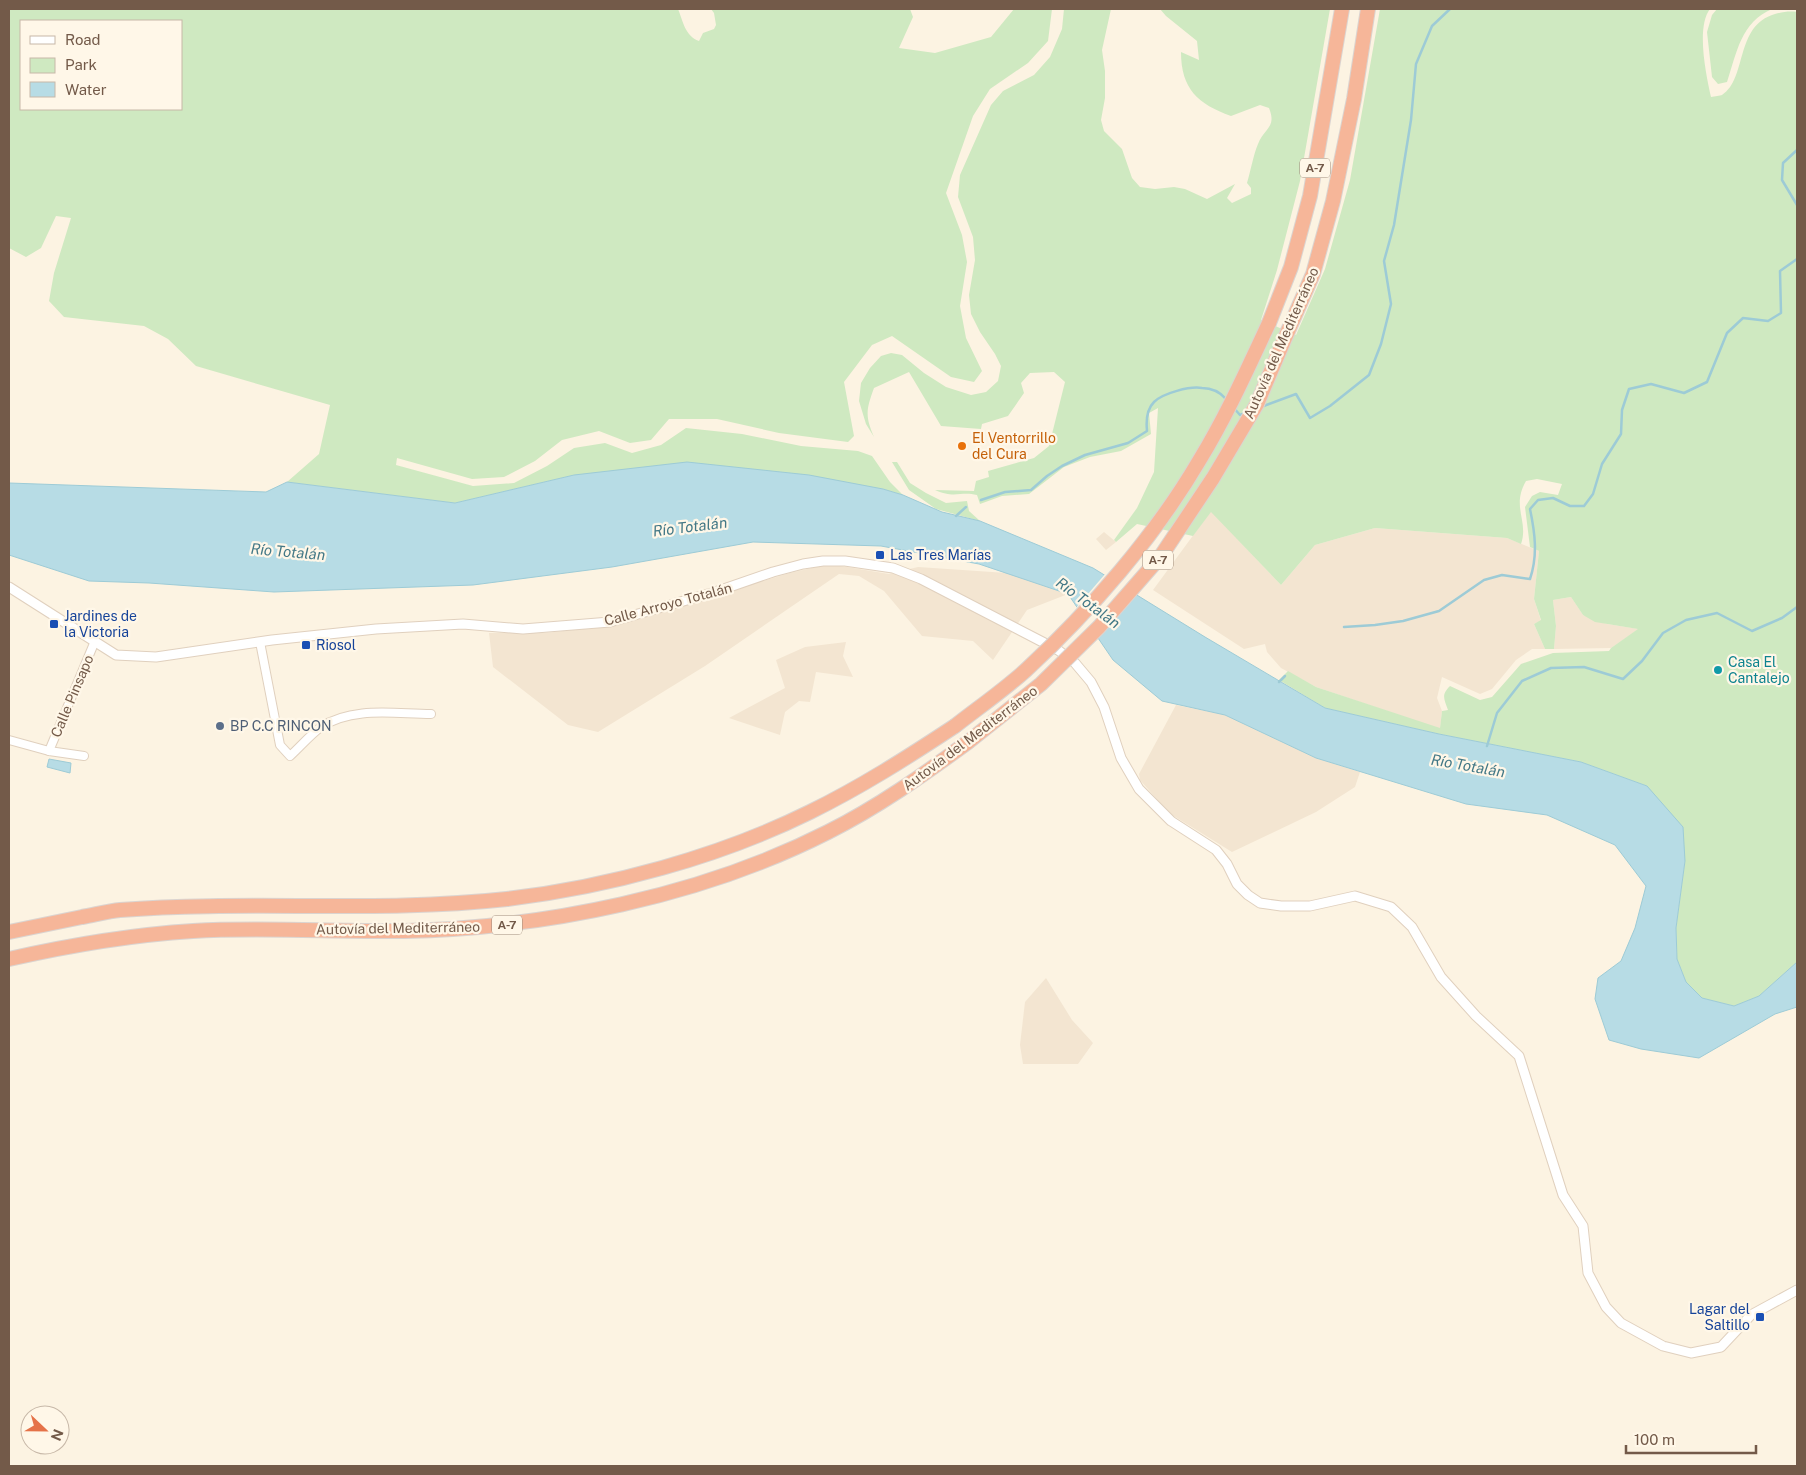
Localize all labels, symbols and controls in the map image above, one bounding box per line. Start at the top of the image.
legend [20,20,182,110]
text: Road [65,31,101,48]
text: Park [65,56,97,73]
text: Water [65,81,107,98]
road number: A-7 [1300,158,1330,178]
street label: Autovía del Mediterráneo [1240,265,1322,421]
place label: El Ventorrillo del Cura [972,430,1056,462]
marker: El Ventorrillo del Cura [956,440,968,452]
water label: Río Totalán [652,514,728,540]
water label: Río Totalán [250,540,326,563]
place label: Las Tres Marías [890,547,991,563]
marker: Las Tres Marías [874,549,886,561]
road number: A-7 [1143,550,1173,570]
water label: Río Totalán [1053,574,1124,631]
street label: Calle Arroyo Totalán [602,579,734,629]
place label: Jardines de la Victoria [64,608,137,640]
marker: Jardines de la Victoria [48,618,60,630]
place label: Riosol [316,637,356,653]
marker: Riosol [300,639,312,651]
street label: Calle Pinsapo [47,652,97,740]
place label: Casa El Cantalejo [1728,654,1790,686]
marker: Casa El Cantalejo [1712,664,1724,676]
street label: Autovía del Mediterráneo [900,682,1040,794]
place label: BP C.C RINCON [230,718,332,734]
marker: BP C.C RINCON [214,720,226,732]
water label: Río Totalán [1430,751,1506,780]
road number: A-7 [492,916,522,934]
street label: Autovía del Mediterráneo [316,919,480,937]
place label: Lagar del Saltillo [1689,1301,1750,1333]
marker: Lagar del Saltillo [1754,1311,1766,1323]
north arrow [20,1405,70,1455]
scale bar [1626,1422,1756,1454]
text: N [48,1427,67,1443]
text: 100 m [1634,1431,1675,1448]

